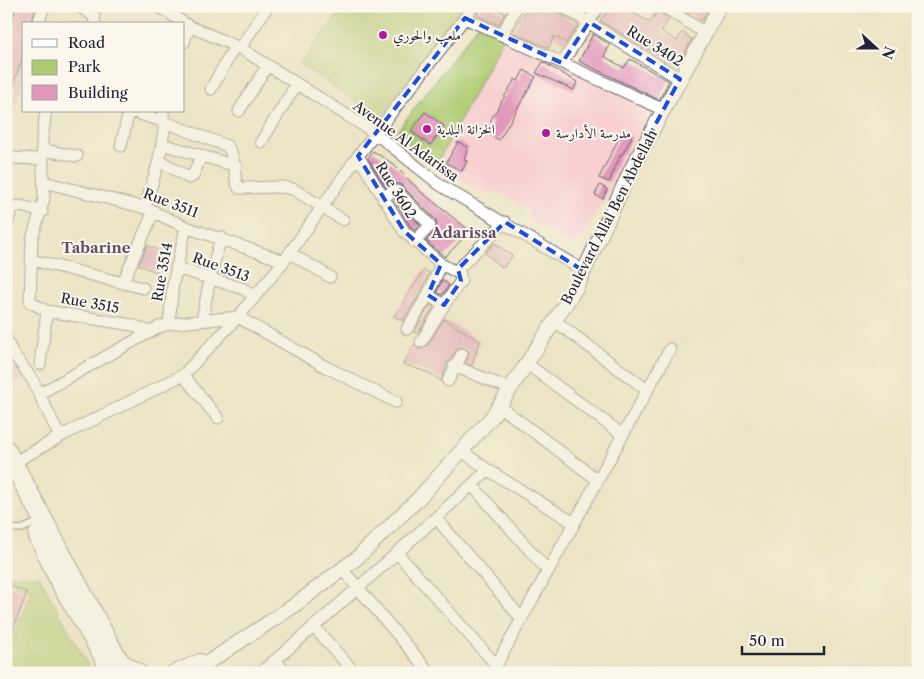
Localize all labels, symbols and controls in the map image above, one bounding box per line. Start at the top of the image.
legend [22,22,185,112]
street label: Rue 3402 [623,22,687,70]
north arrow [852,22,902,72]
place label: ملعب والحوري [393,26,461,47]
marker: ملعب والحوري [377,29,389,41]
text: Road [68,33,105,52]
text: N [878,44,899,62]
text: Park [68,57,102,76]
text: Building [68,83,128,102]
street label: Avenue Al Adarissa [349,96,463,186]
place label: الخزانة البلدية [437,120,495,138]
marker: الخزانة البلدية [421,123,433,135]
place label: مدرسة الأدارسة [556,123,631,142]
street label: Boulevard Allal Ben Abdellah [557,126,661,307]
marker: مدرسة الأدارسة [540,127,552,139]
street label: Rue 3602 [372,158,420,222]
street label: Rue 3511 [141,184,201,222]
district label: Adarissa [430,223,497,242]
district label: Tabarine [61,238,131,257]
street label: Rue 3514 [148,241,176,303]
street label: Rue 3513 [190,248,252,286]
street label: Rue 3515 [59,289,121,317]
scale bar [742,624,824,656]
text: 50 m [749,631,785,650]

